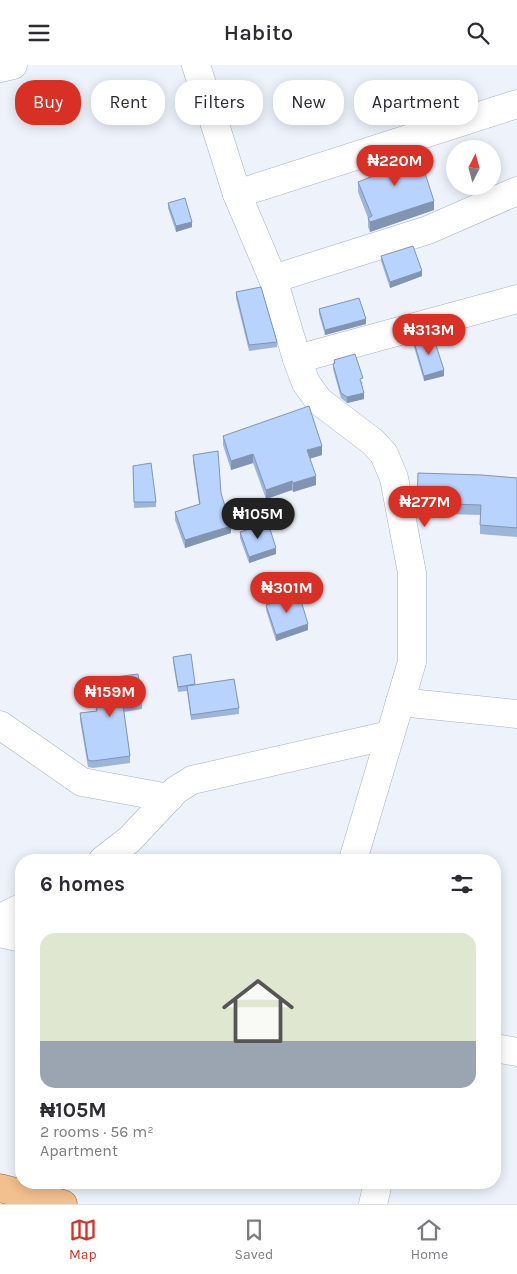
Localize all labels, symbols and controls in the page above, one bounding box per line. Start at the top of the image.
icon: menu [25,19,53,47]
icon: search [464,19,492,47]
text: Habito [224,20,293,46]
chip: Buy [15,80,81,125]
chip: Rent [91,80,165,125]
chip: Filters [175,80,263,125]
chip: New [273,80,344,125]
chip: Apartment [354,80,478,125]
north arrow [446,140,501,195]
map controls [446,140,501,195]
pin: ₦220M [360,145,430,187]
text: ₦220M [367,151,423,170]
pin: ₦313M [394,313,464,356]
text: ₦313M [403,320,455,339]
pin: ₦277M [390,485,460,528]
text: ₦277M [399,492,451,511]
pin: ₦105M [223,497,293,540]
text: ₦105M [233,504,283,523]
pin: ₦301M [252,571,322,614]
text: ₦301M [261,578,313,597]
pin: ₦159M [75,675,145,718]
text: ₦159M [85,682,135,701]
icon: filters [448,870,476,898]
text: 6 homes [40,872,125,896]
icon: home [213,966,303,1056]
text: ₦105M [40,1098,107,1122]
text: 2 rooms · 56 m² [40,1122,154,1141]
text: Apartment [40,1141,118,1160]
tab: Map [69,1216,97,1263]
tab: Saved [234,1216,273,1263]
tab: Home [411,1216,448,1263]

